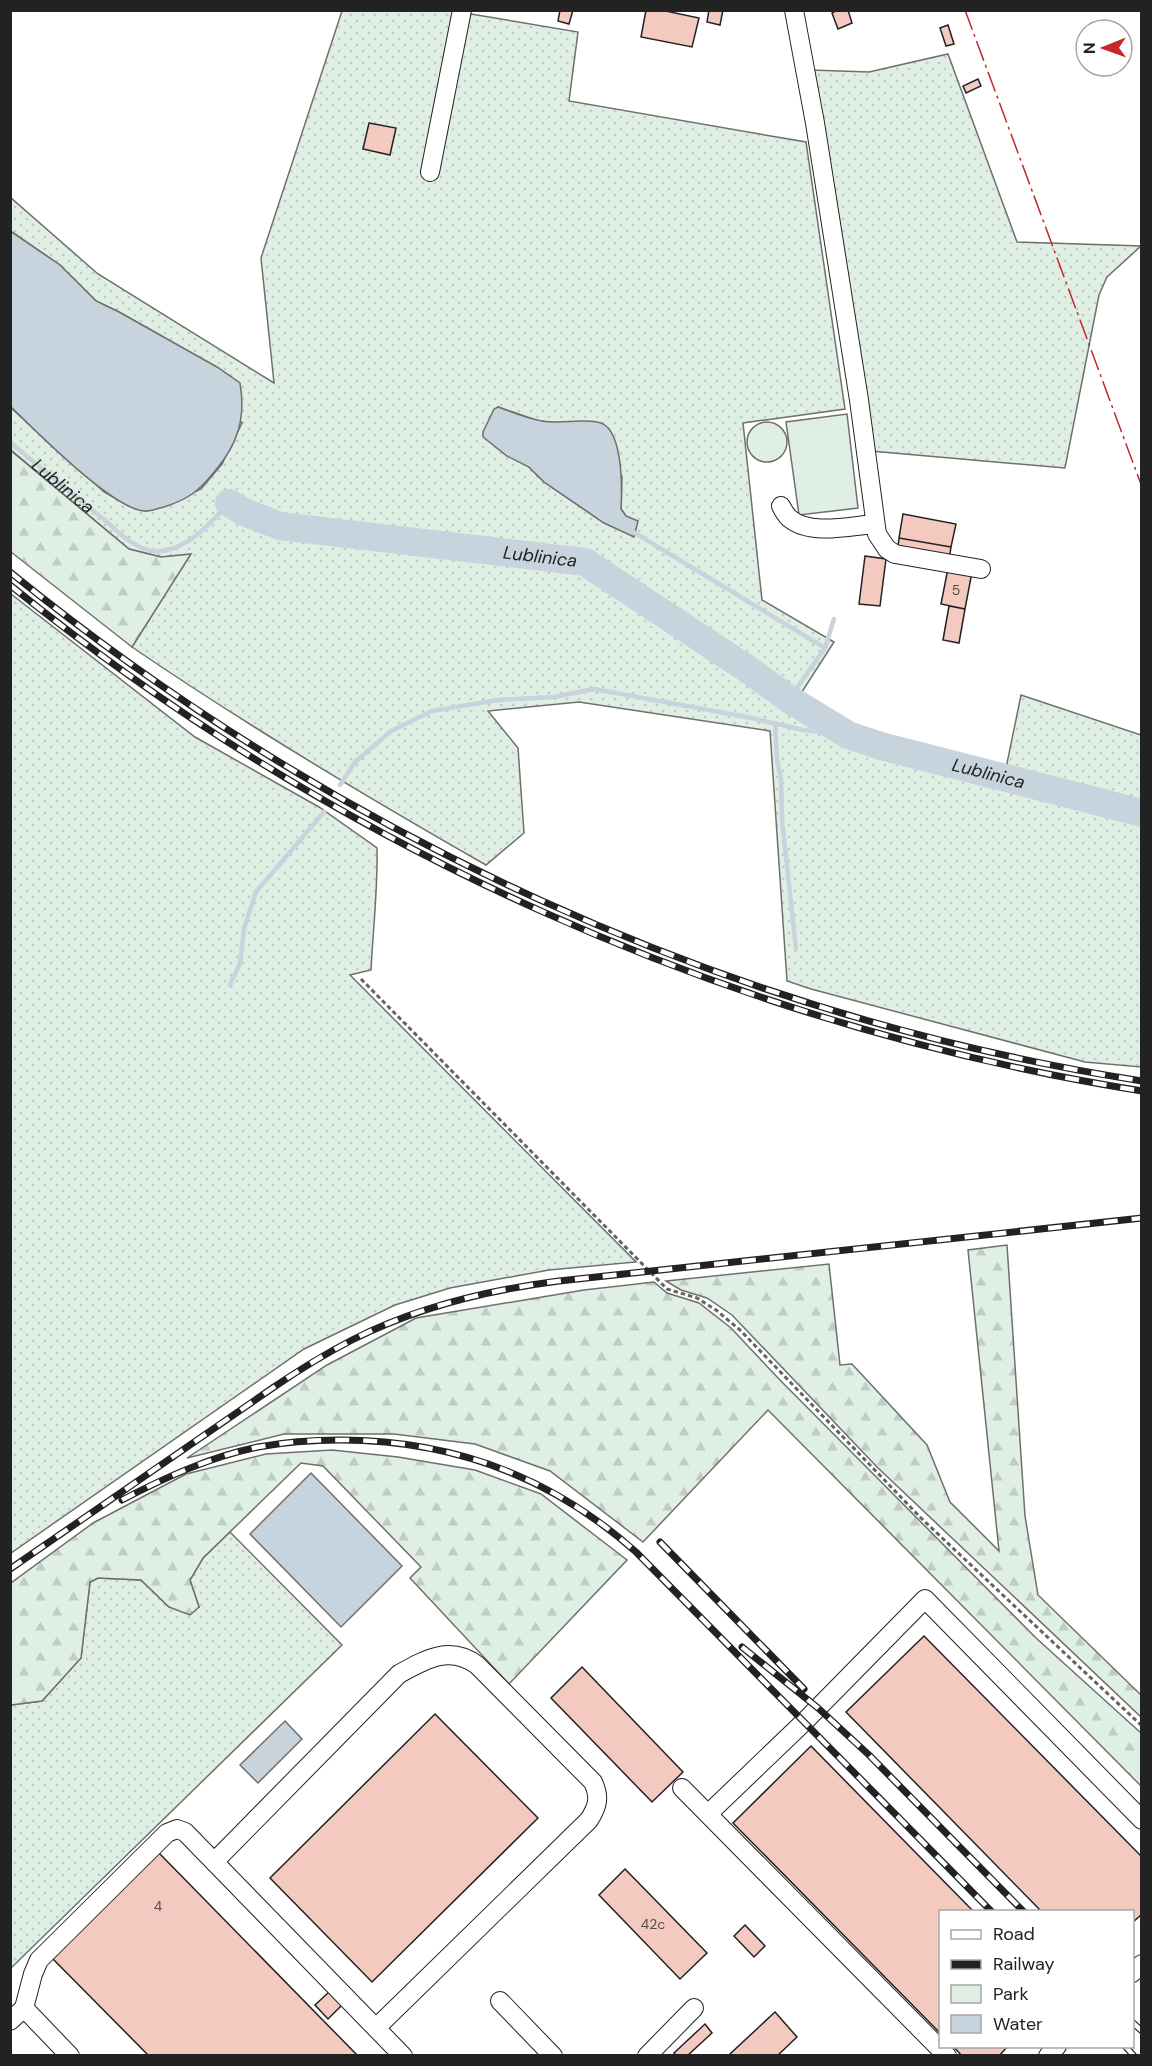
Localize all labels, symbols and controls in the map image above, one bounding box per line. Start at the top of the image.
north arrow [1074,18,1134,78]
text: N [1079,42,1100,54]
water label: Lublinica [27,453,99,519]
water label: Lublinica [502,540,578,573]
house number: 5 [952,581,960,599]
water label: Lublinica [950,753,1028,795]
house number: 4 [154,1897,163,1915]
legend [939,1910,1134,2048]
house number: 42c [641,1915,665,1933]
text: Road [993,1922,1035,1946]
text: Railway [993,1952,1055,1976]
text: Park [993,1982,1029,2006]
text: Water [993,2012,1043,2036]

